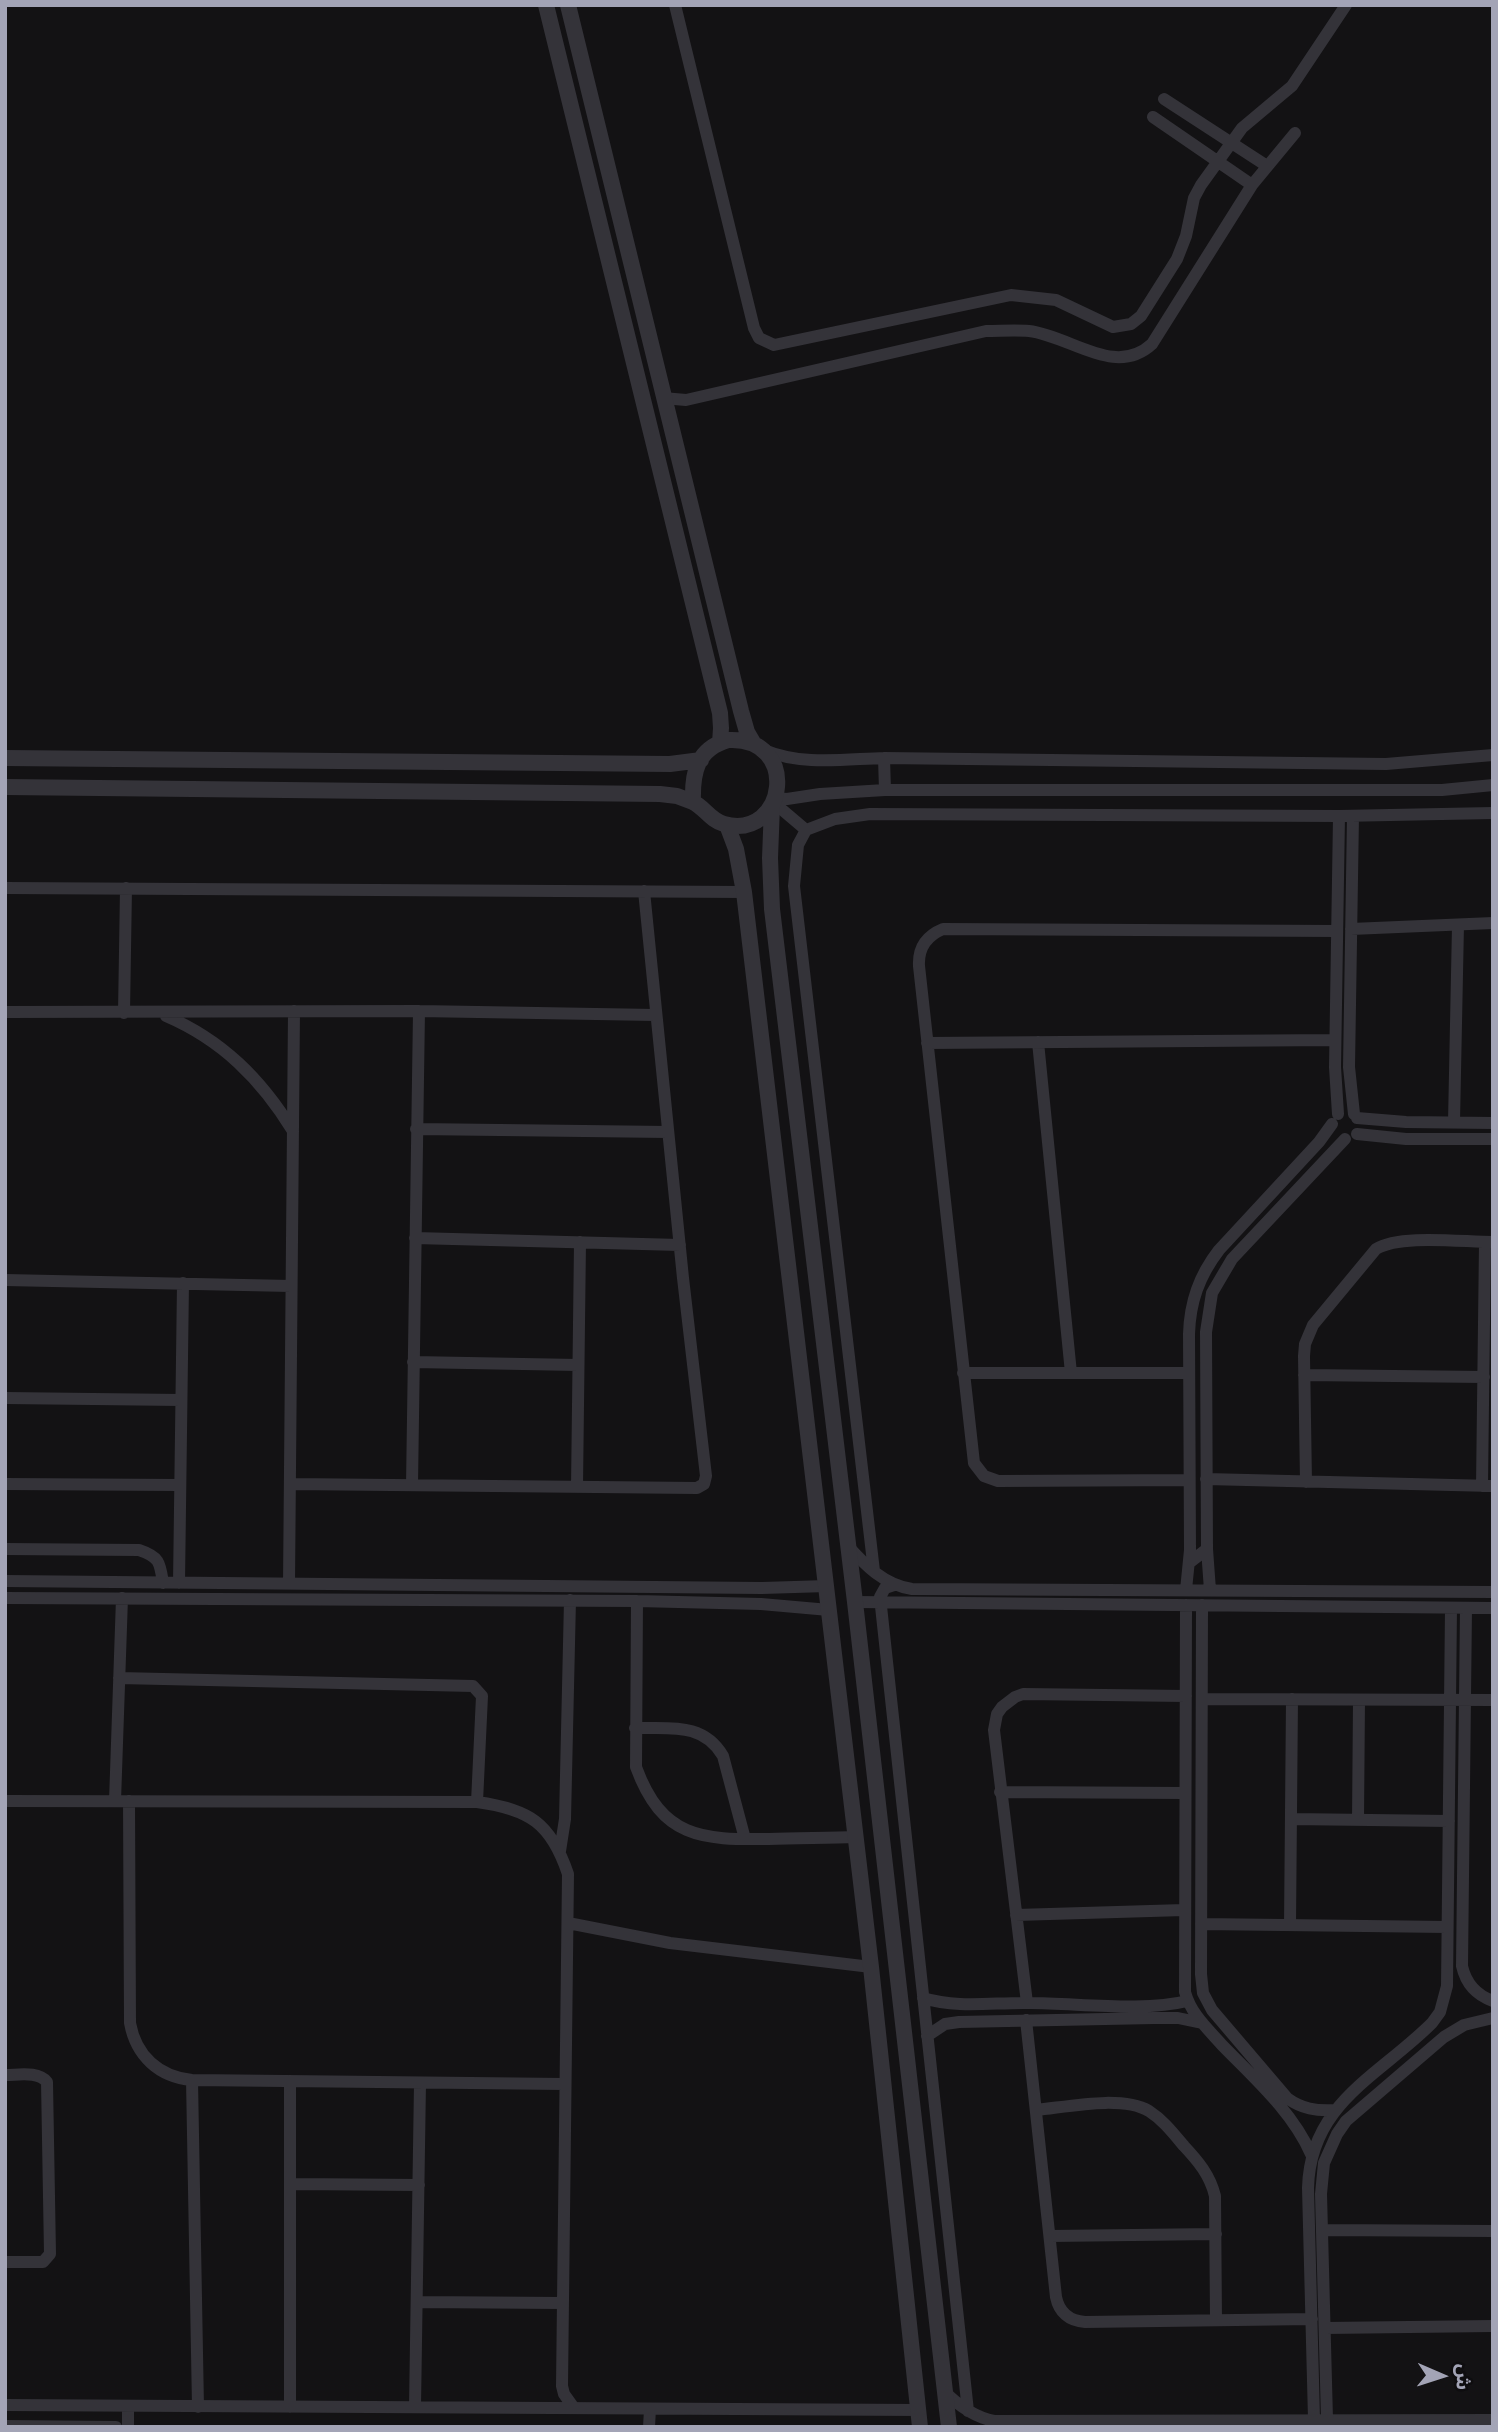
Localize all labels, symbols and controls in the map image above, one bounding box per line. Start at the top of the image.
north arrow [1407,2341,1477,2411]
text: ش [1451,2364,1475,2391]

